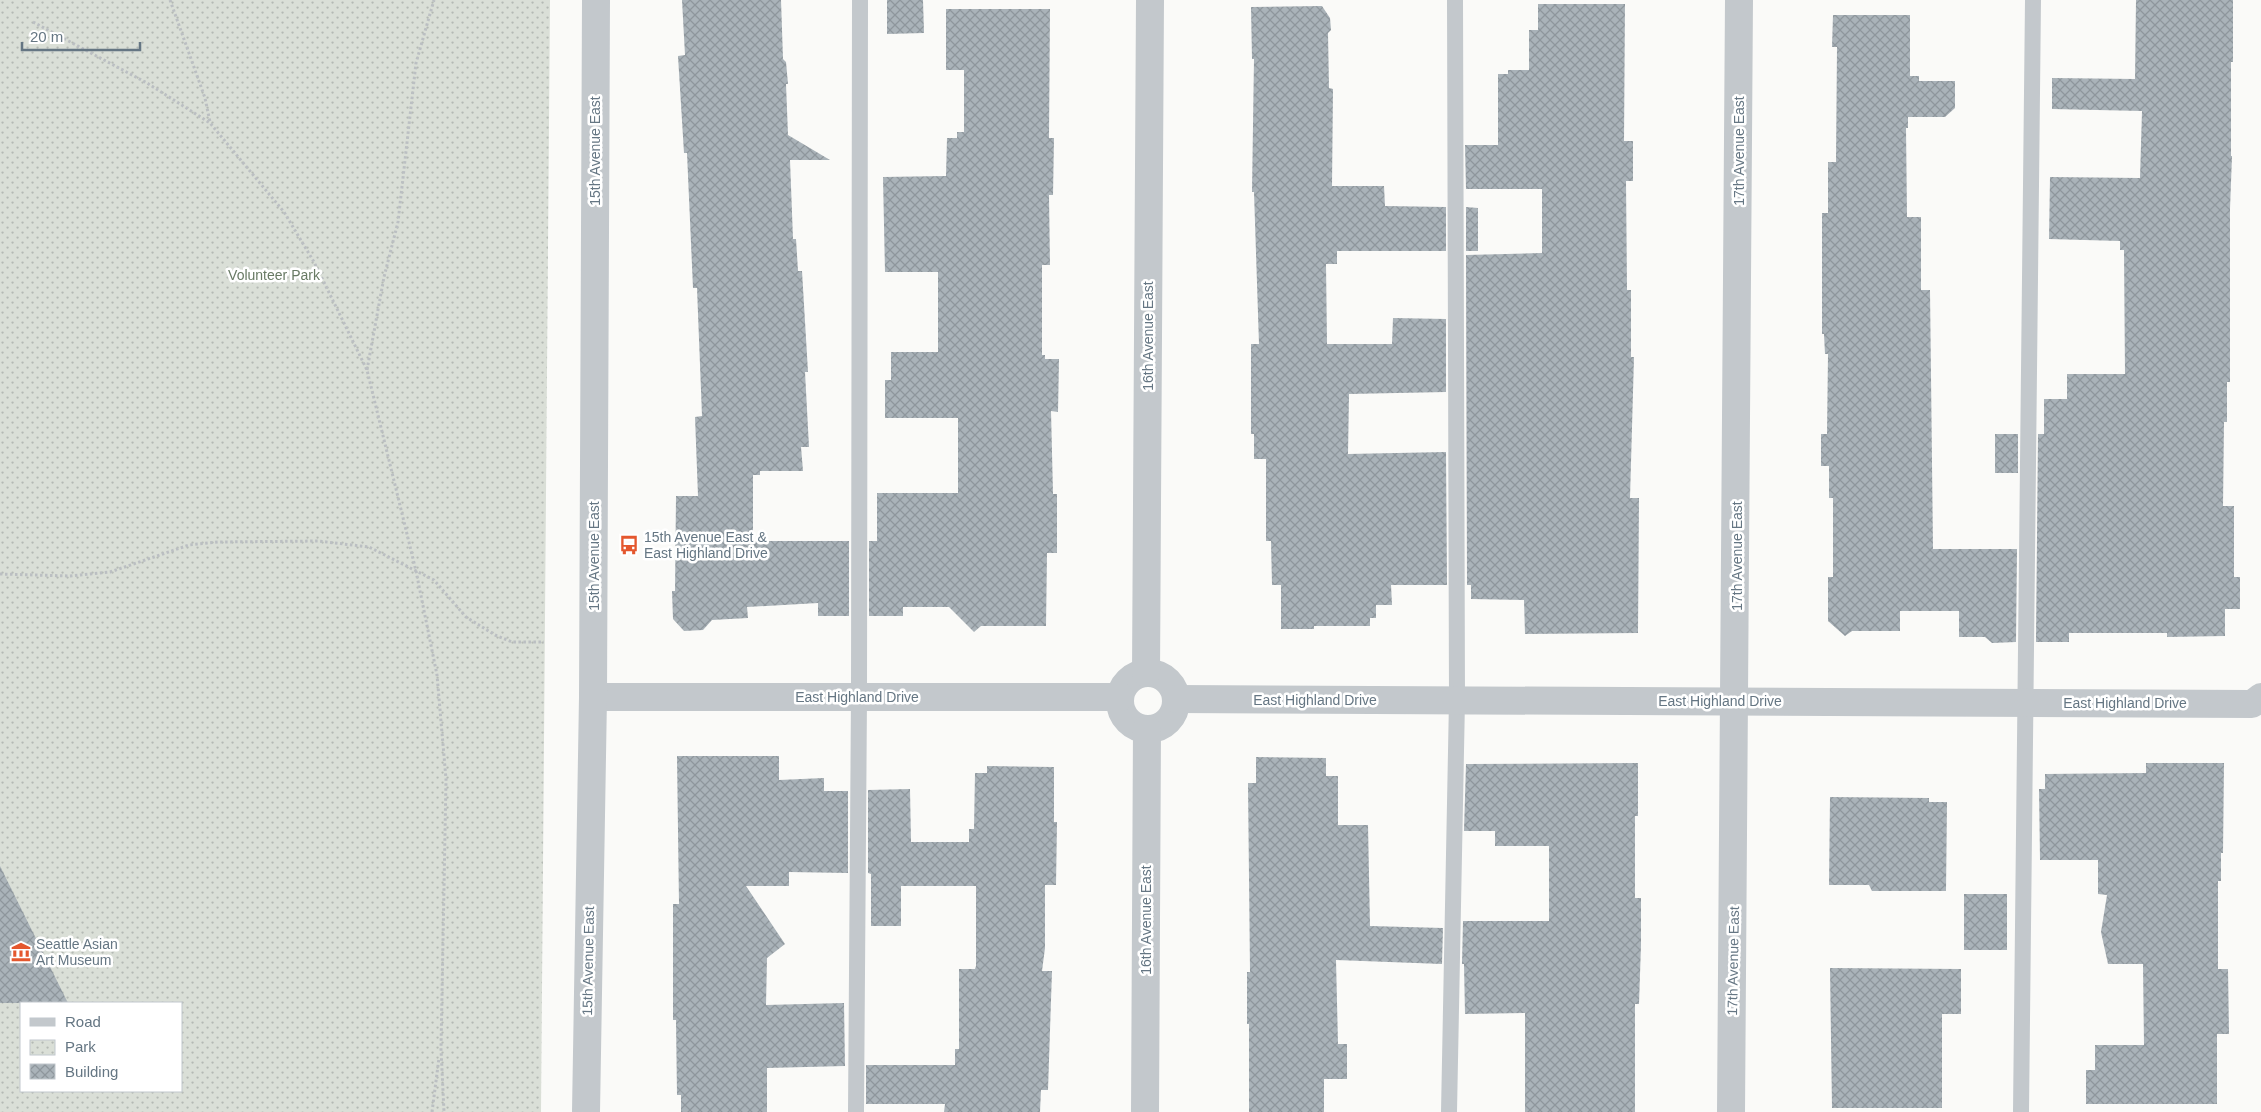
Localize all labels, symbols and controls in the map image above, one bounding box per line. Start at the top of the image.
scale bar [22,20,140,52]
text: 20 m [30,28,63,45]
street label: 15th Avenue East [587,96,603,206]
street label: 17th Avenue East [1731,96,1747,206]
park label: Volunteer Park [228,267,321,283]
street label: 16th Avenue East [1140,281,1156,391]
street label: 15th Avenue East [586,501,602,611]
street label: 17th Avenue East [1729,501,1745,611]
place label: 15th Avenue East & East Highland Drive [644,529,768,561]
bus stop icon: 15th Avenue East & East Highland Drive [618,534,640,556]
street label: East Highland Drive [795,689,919,705]
street label: East Highland Drive [1253,692,1377,708]
street label: East Highland Drive [1658,693,1782,709]
street label: East Highland Drive [2063,695,2187,711]
street label: 16th Avenue East [1138,865,1154,975]
street label: 15th Avenue East [579,906,597,1016]
street label: 17th Avenue East [1724,906,1742,1016]
place label: Seattle Asian Art Museum [36,936,118,968]
museum icon: Seattle Asian Art Museum [10,941,32,963]
legend [20,1002,182,1092]
text: Road [65,1013,101,1030]
text: Park [65,1038,96,1055]
text: Building [65,1063,118,1080]

